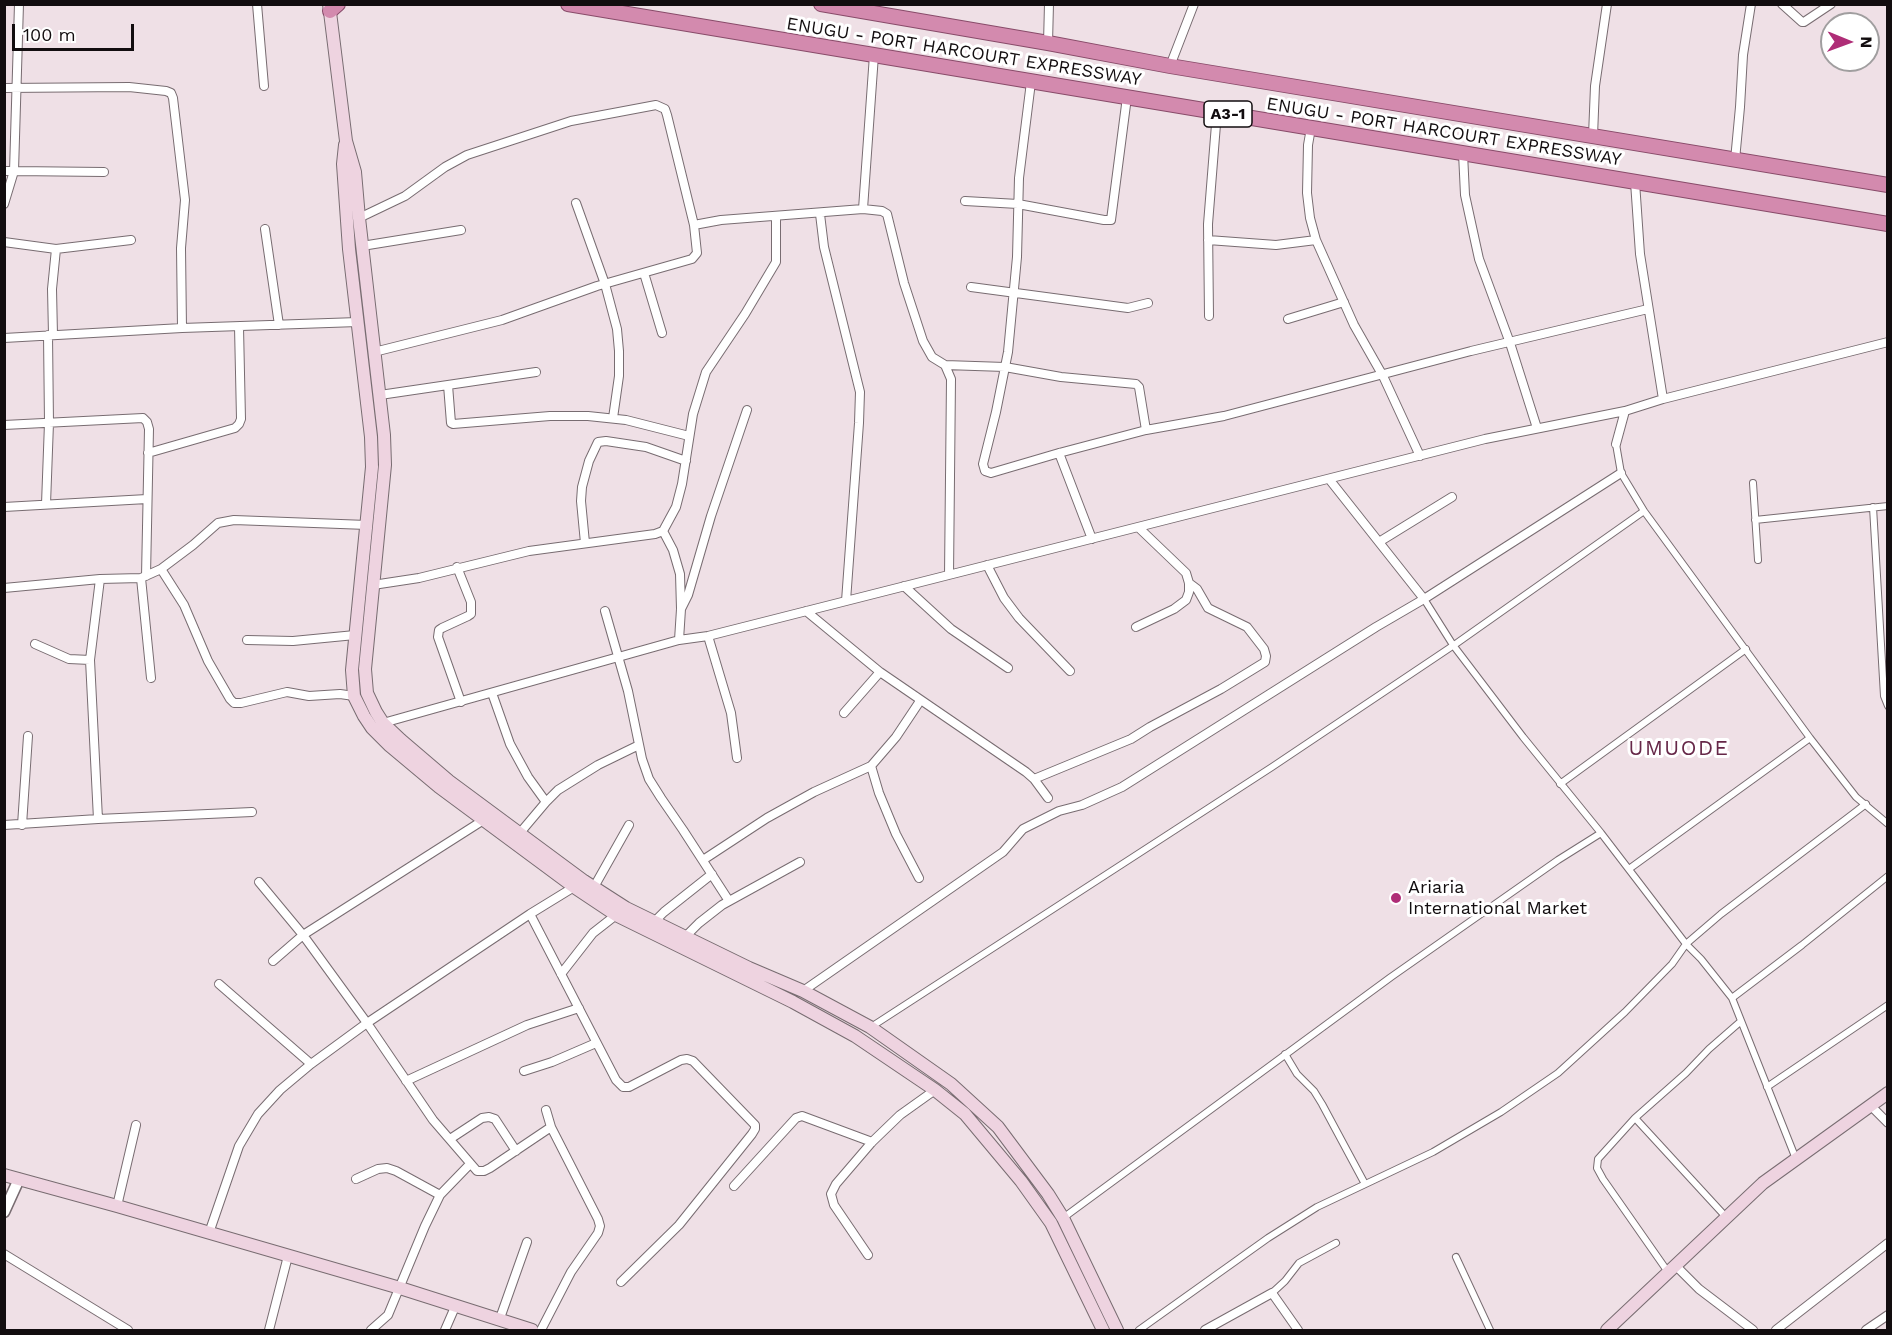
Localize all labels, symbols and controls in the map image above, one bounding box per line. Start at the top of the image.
scale bar [15,12,136,50]
north arrow [1820,12,1880,72]
street label: ENUGU - PORT HARCOURT EXPRESSWAY [785,13,1143,91]
text: 100 m [23,24,76,45]
text: N [1857,36,1876,48]
street label: ENUGU - PORT HARCOURT EXPRESSWAY [1265,93,1623,171]
road number: A3-1 [1204,101,1252,127]
district label: UMUODE [1629,736,1729,762]
place label: Ariaria International Market [1408,877,1587,920]
marker: Ariaria International Market [1389,891,1403,905]

